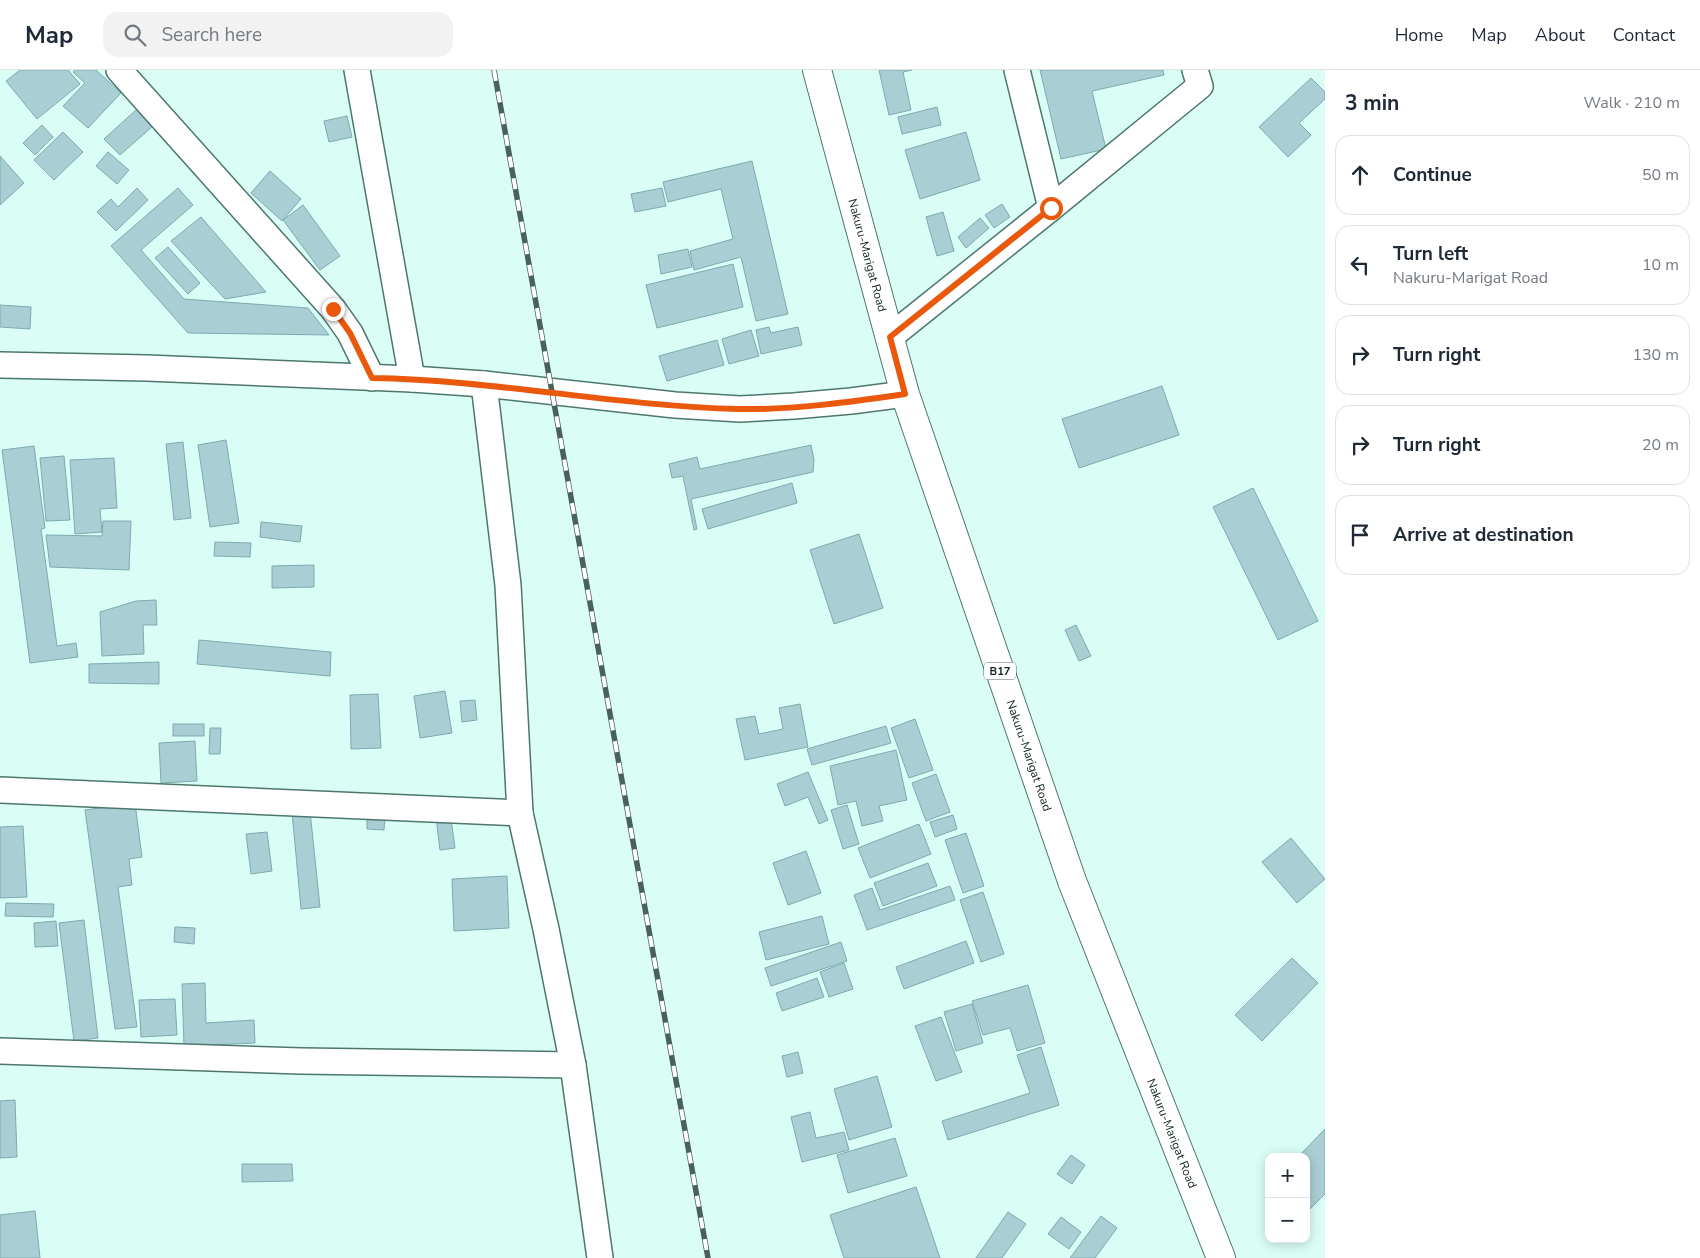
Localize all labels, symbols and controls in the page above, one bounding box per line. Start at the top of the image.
search box [103,12,453,57]
text: Map [25,19,73,51]
icon: search [121,21,149,49]
text: Search here [161,22,262,48]
text: Home [1395,23,1443,47]
text: Map [1471,23,1507,47]
text: About [1535,23,1585,47]
text: Contact [1613,23,1675,47]
text: 3 min [1345,89,1399,117]
text: Walk · 210 m [1584,92,1680,114]
icon: ahead [1346,161,1374,189]
text: Continue [1393,162,1472,188]
text: 50 m [1642,164,1679,186]
street label: Nakuru-Marigat Road [844,197,890,314]
route start [1040,197,1063,220]
text: Turn left [1393,241,1468,267]
icon: left [1346,251,1374,279]
text: 10 m [1642,254,1679,276]
text: Nakuru-Marigat Road [1393,267,1548,289]
route end [322,298,345,321]
icon: right [1346,341,1374,369]
text: Turn right [1393,342,1480,368]
text: 130 m [1632,344,1679,366]
icon: right [1346,431,1374,459]
text: Turn right [1393,432,1480,458]
text: 20 m [1642,434,1679,456]
icon: arrive [1346,521,1374,549]
text: Arrive at destination [1393,522,1574,548]
road number: B17 [984,662,1016,680]
street label: Nakuru-Marigat Road [1003,698,1055,813]
street label: Nakuru-Marigat Road [1143,1076,1201,1191]
map controls [1265,1153,1310,1243]
button: + [1265,1153,1310,1198]
button: − [1265,1198,1310,1243]

